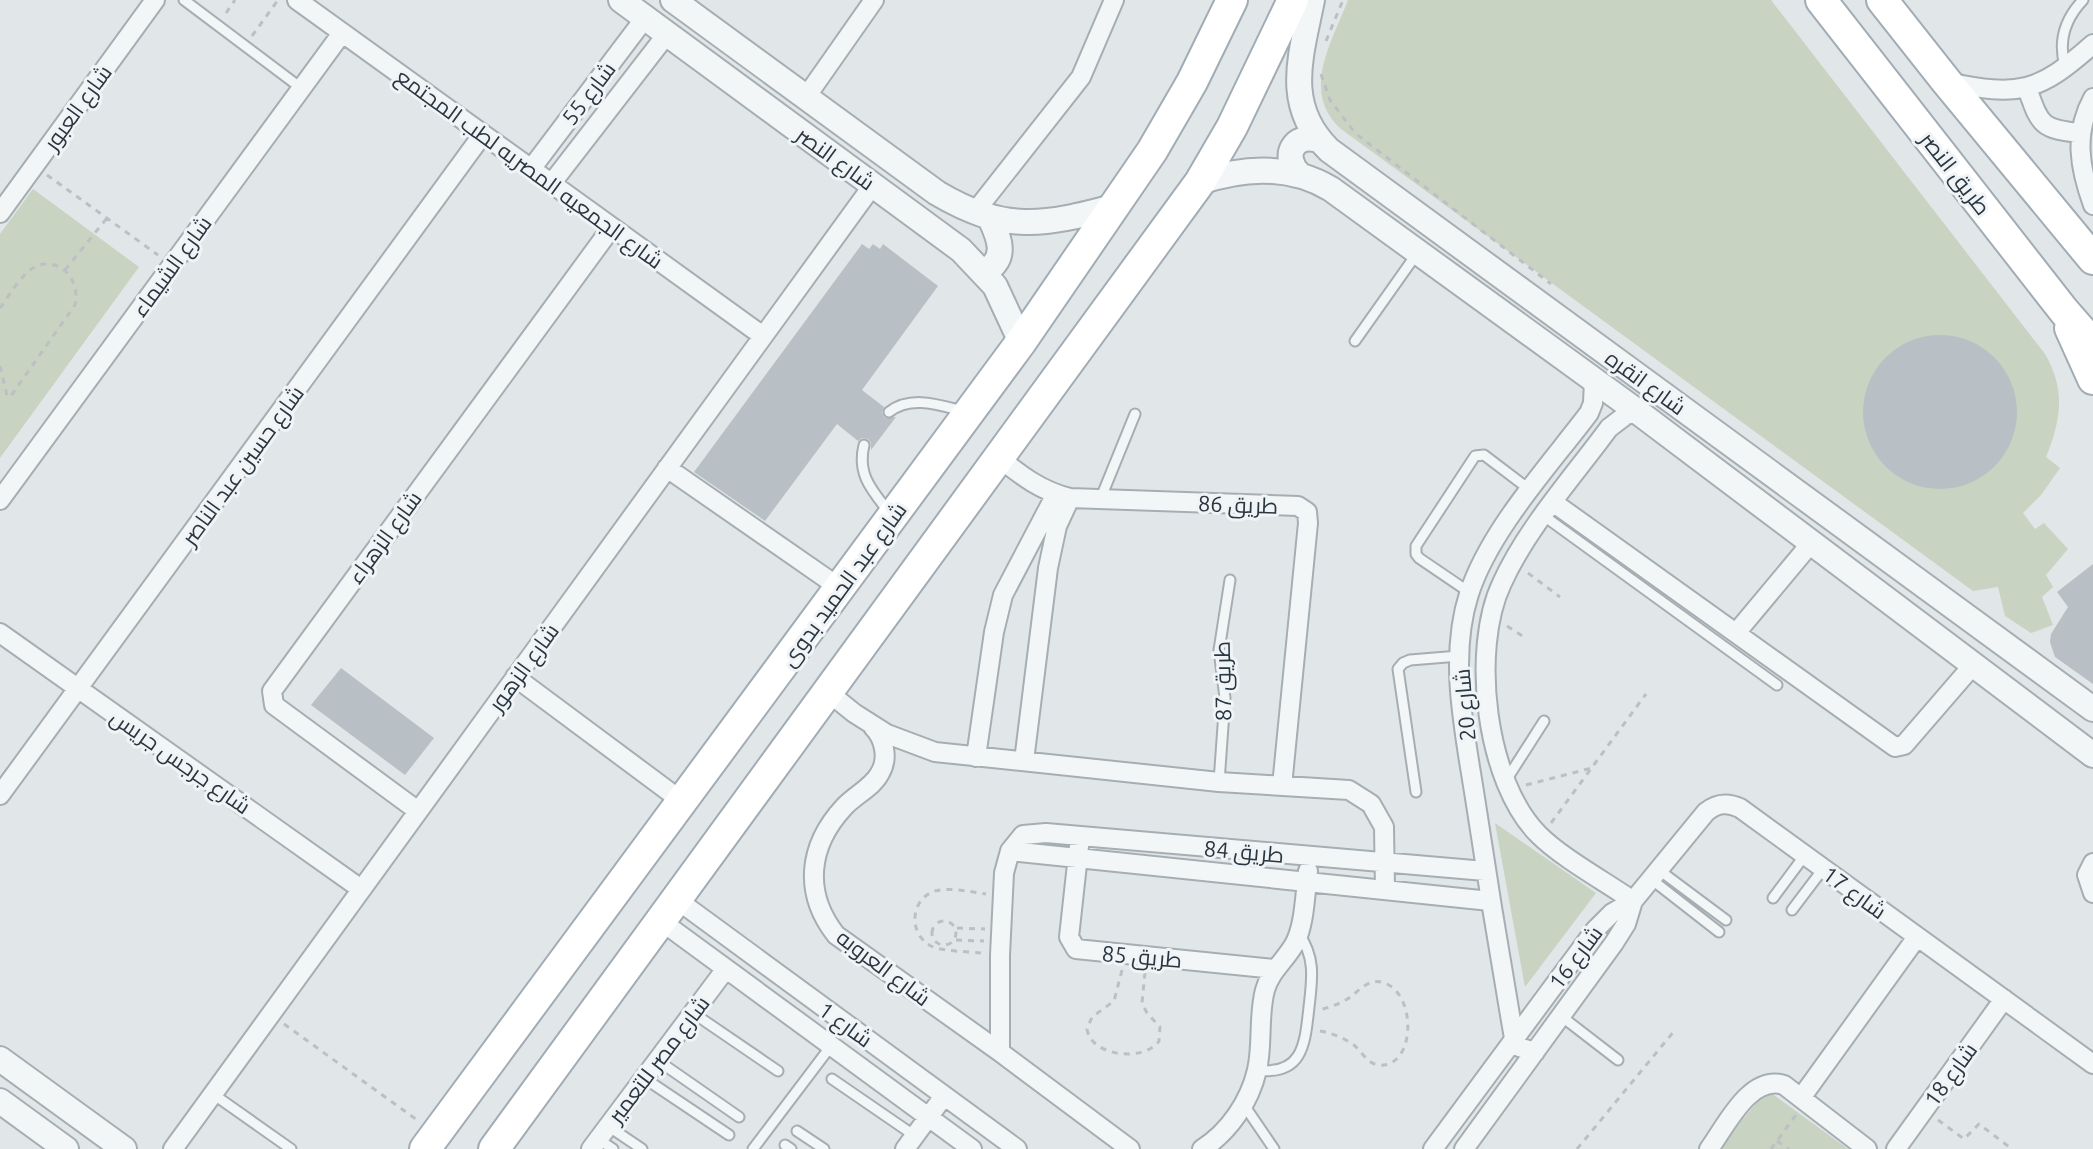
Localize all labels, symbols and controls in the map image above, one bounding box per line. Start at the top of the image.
street label: شارع 55 [556,57,622,131]
street label: شارع العبور [37,60,119,158]
street label: شارع الجمعيه المصريه لطب المجتمع [390,63,668,276]
street label: شارع النصر [789,120,880,197]
street label: طريق النصر [1913,125,1996,221]
street label: شارع الشيماء [126,211,218,323]
street label: شارع انقره [1599,345,1691,422]
street label: شارع حسين عبد الناصر [175,380,311,553]
street label: شارع الزهراء [342,486,428,590]
street label: طريق 86 [1197,490,1278,520]
street label: شارع عبد الحميد بدوى [775,497,913,673]
street label: شارع الزهور [482,618,566,719]
street label: طريق 87 [1209,641,1237,721]
street label: شارع 20 [1448,668,1483,742]
street label: شارع جرجس جريس [105,703,256,821]
street label: طريق 84 [1203,835,1285,869]
street label: شارع 17 [1817,861,1892,926]
street label: شارع 16 [1543,921,1609,995]
street label: شارع العروبه [830,924,936,1013]
street label: طريق 85 [1101,940,1183,974]
street label: شارع مصر للتعمير [601,991,716,1131]
street label: شارع 1 [813,996,878,1054]
street label: شارع 18 [1919,1037,1984,1112]

